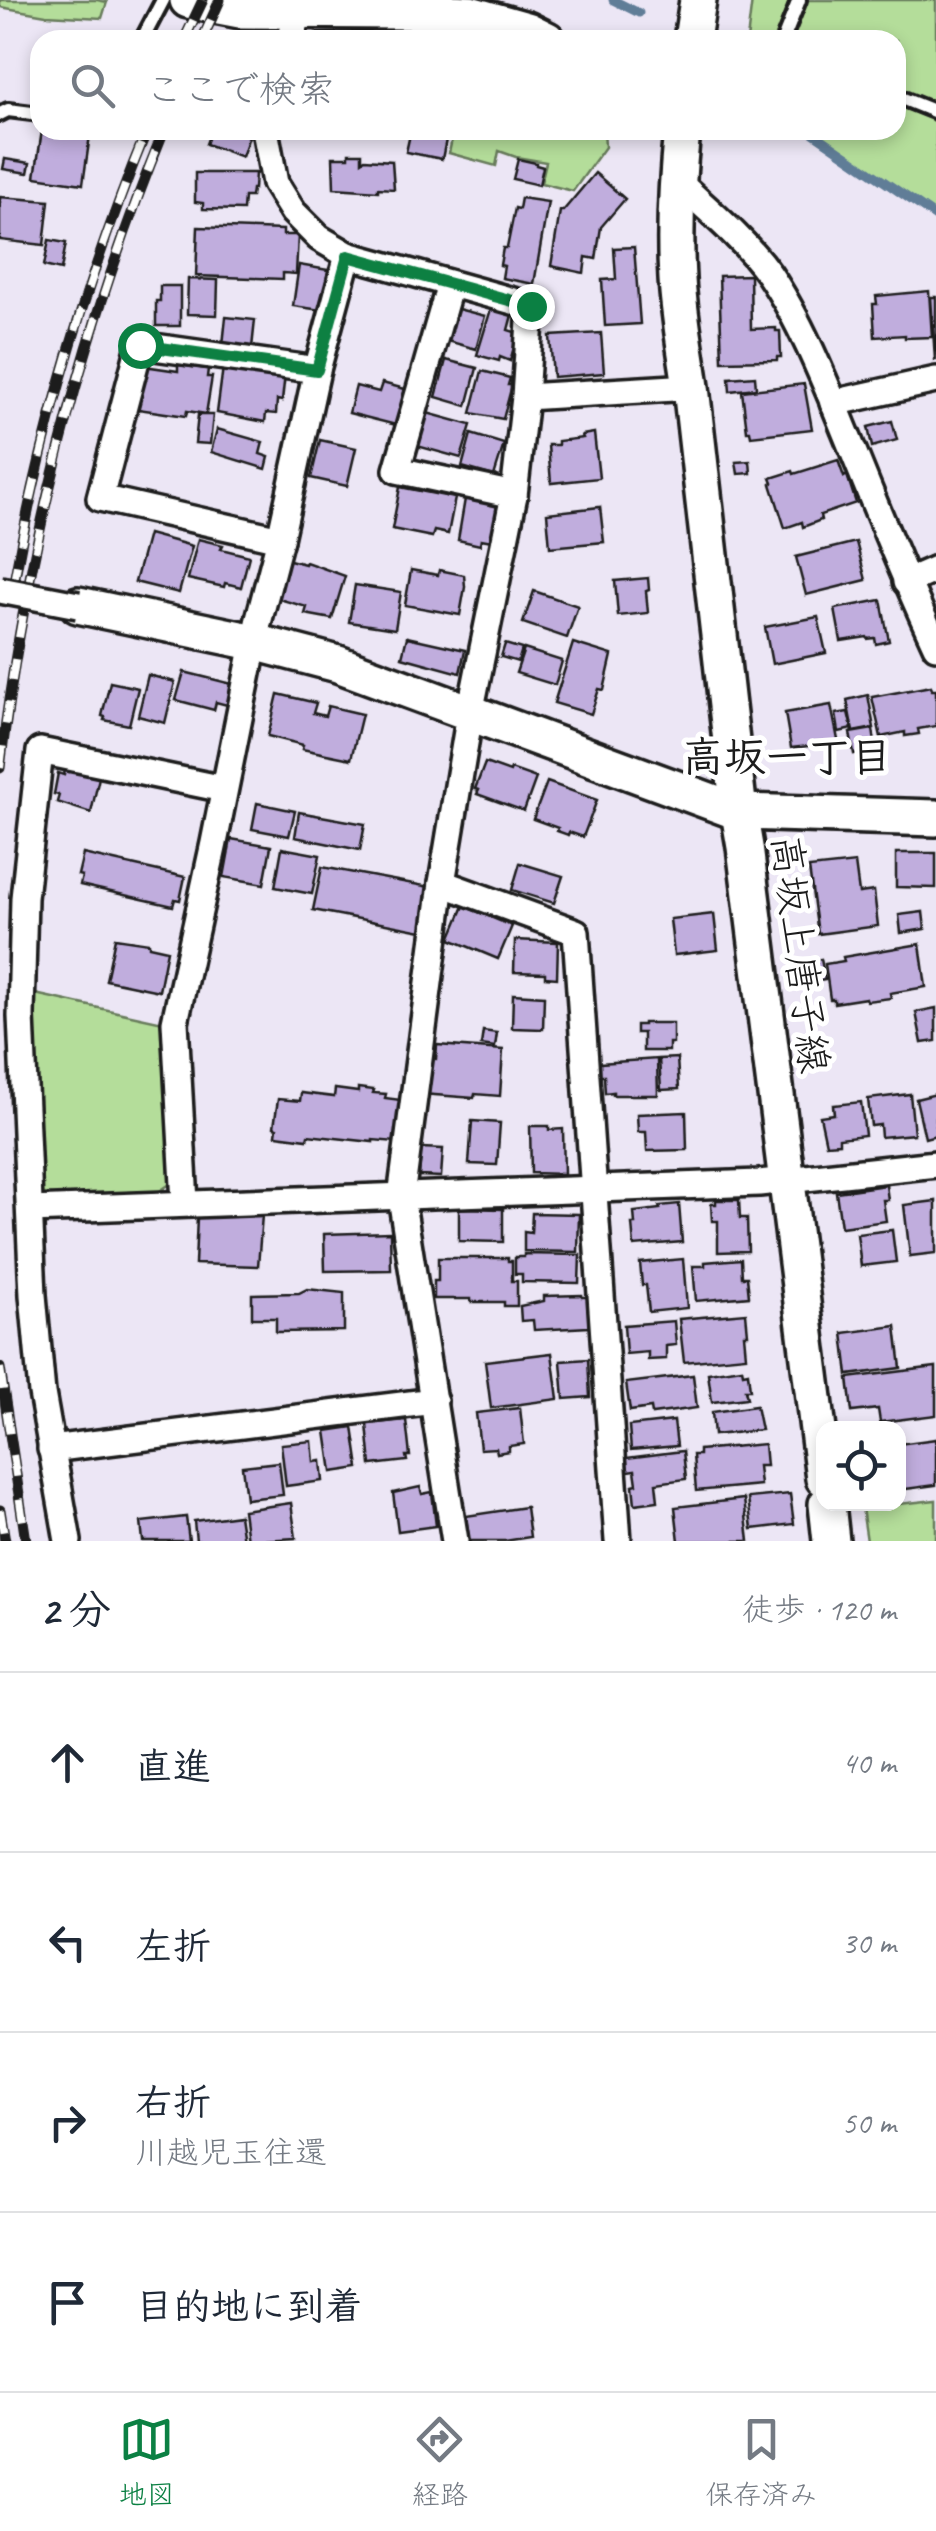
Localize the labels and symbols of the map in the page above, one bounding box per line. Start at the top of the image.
route end [509,284,555,330]
route start [118,323,164,369]
district label: 高坂一丁目 [682,731,892,784]
street label: 高坂上唐子線 [761,832,839,1076]

